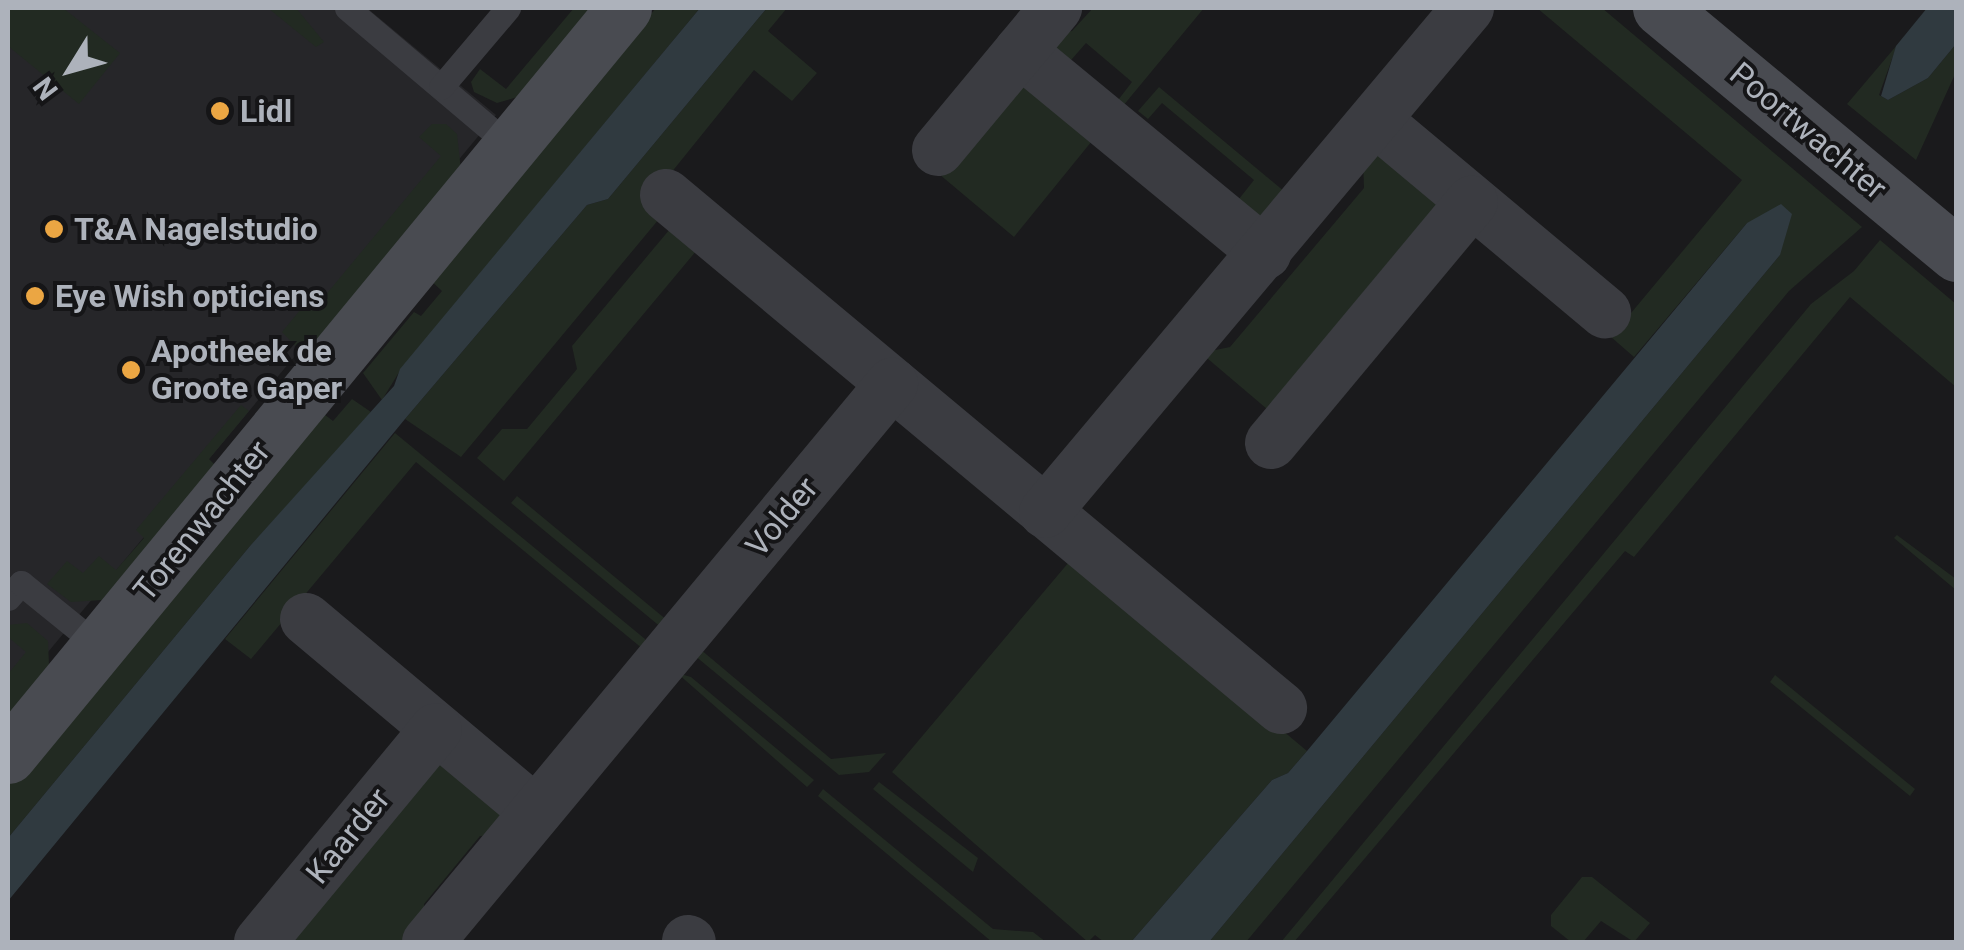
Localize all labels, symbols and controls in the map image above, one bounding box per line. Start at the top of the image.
north arrow [20,20,120,120]
street label: Poortwachter [1722,54,1894,208]
text: N [27,71,65,106]
place label: Lidl [240,92,292,130]
marker: Lidl [209,100,231,122]
place label: T&A Nagelstudio [74,210,318,248]
marker: T&A Nagelstudio [43,218,65,240]
place label: Eye Wish opticiens [55,277,325,315]
marker: Eye Wish opticiens [24,285,46,307]
place label: Apotheek de Groote Gaper [151,333,342,408]
marker: Apotheek de Groote Gaper [120,359,142,381]
street label: Torenwachter [126,433,278,609]
street label: Volder [738,470,826,564]
street label: Kaarder [298,781,398,891]

